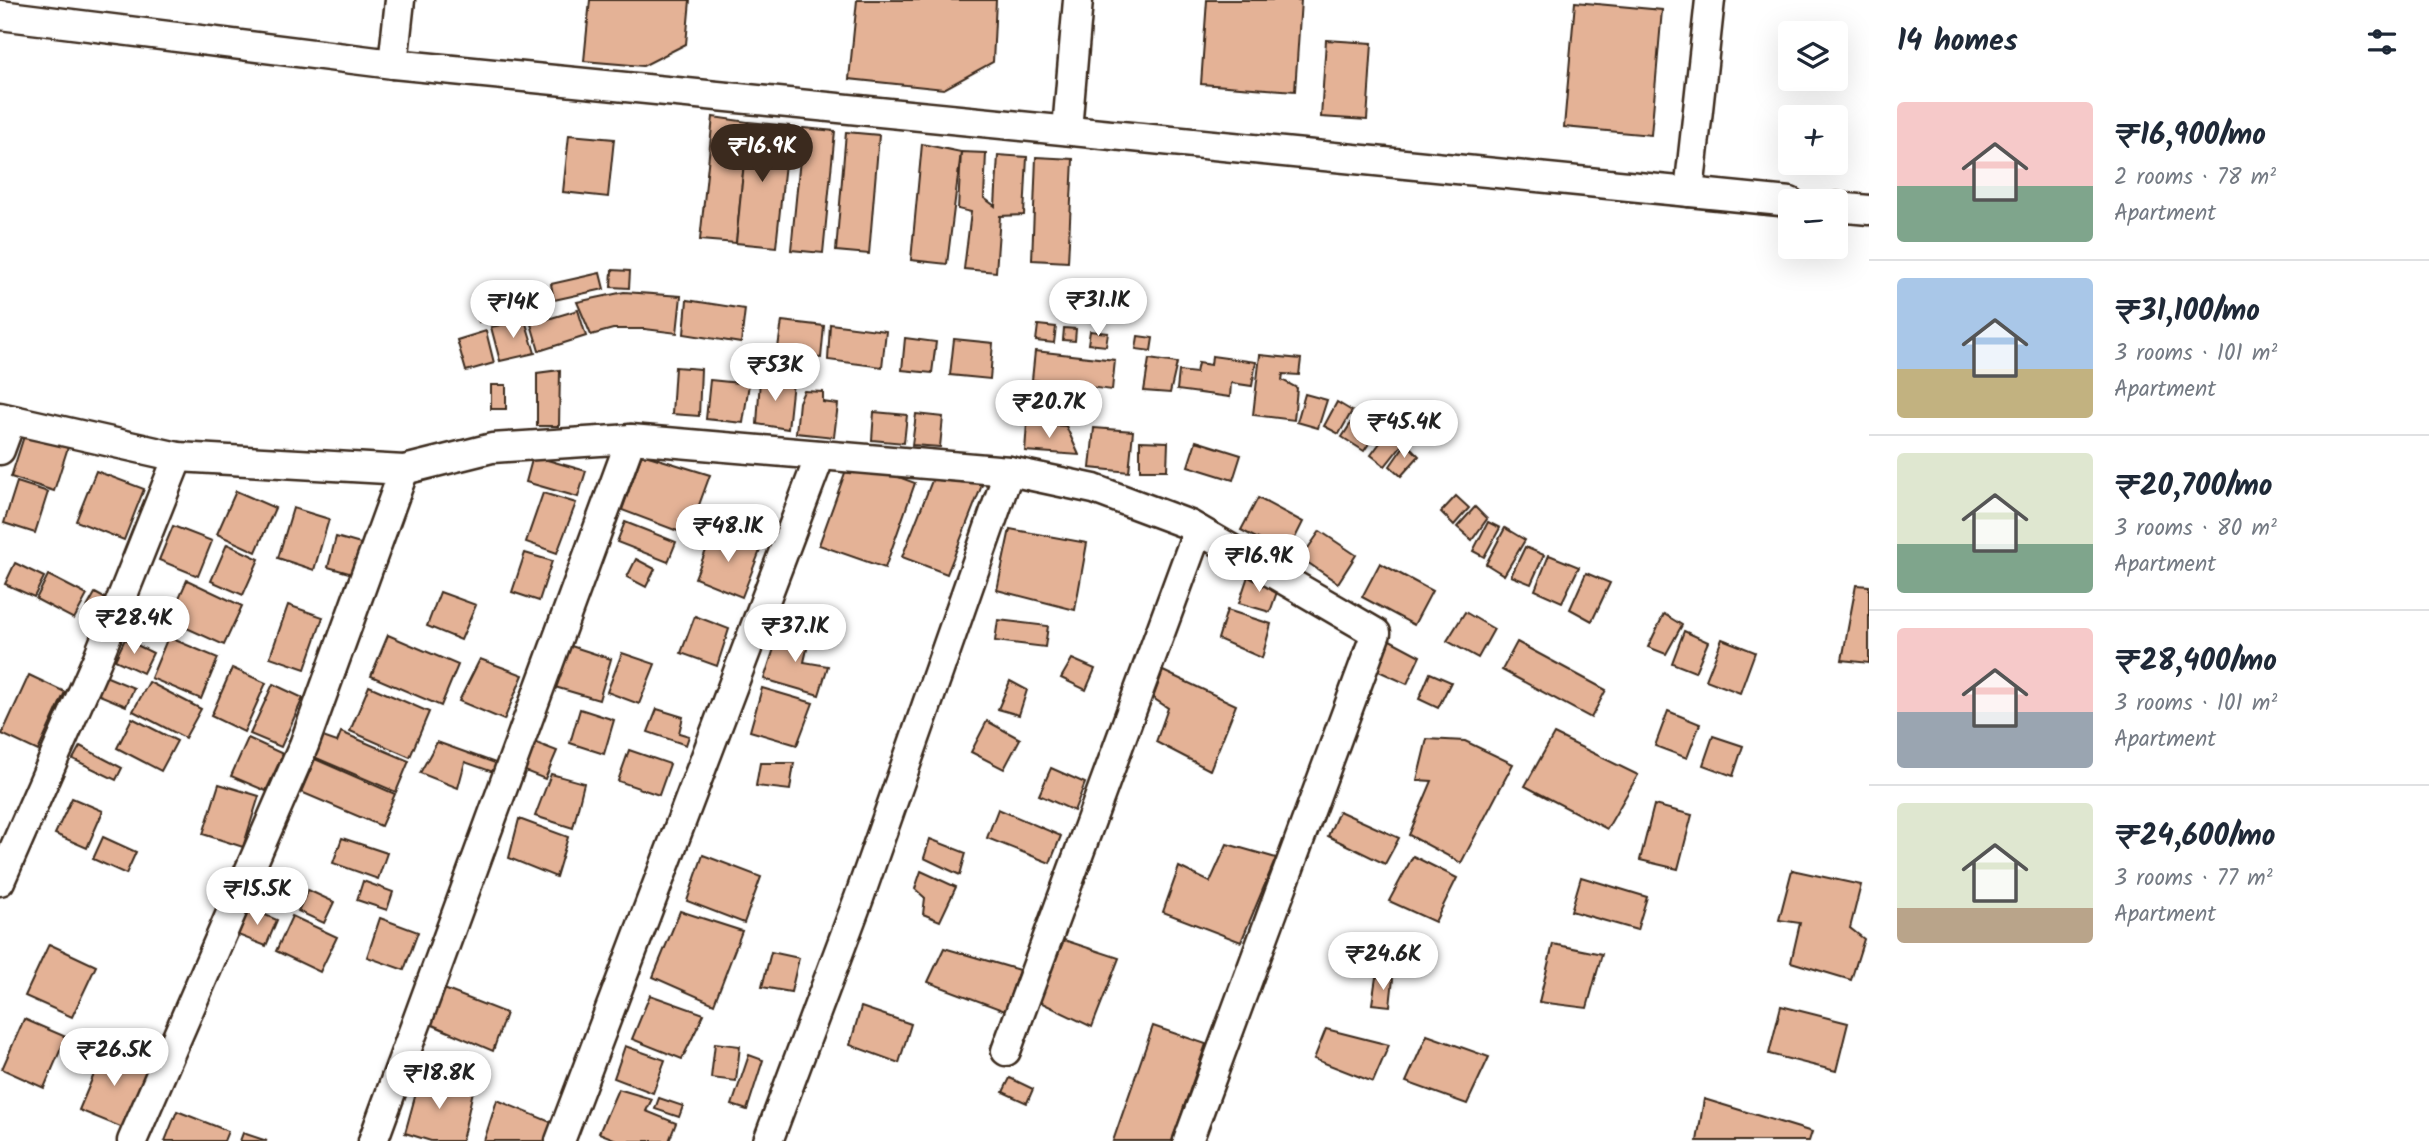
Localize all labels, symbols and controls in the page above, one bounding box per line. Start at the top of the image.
text: 14 homes [1897,18,2018,66]
map controls [1778,21,1848,259]
button: layers [1778,21,1848,91]
icon: filters [2363,23,2401,61]
button: + [1778,105,1848,175]
text: ₹16,900/mo [2114,112,2266,160]
pin: ₹16.9K [705,124,819,184]
text: ₹16.9K [727,129,797,165]
icon: home [1953,130,2037,214]
text: 2 rooms · 78 m² [2114,160,2276,196]
button: − [1778,189,1848,259]
text: Apartment [2114,196,2216,232]
pin: ₹31.1K [1041,278,1155,338]
pin: ₹14K [472,280,554,340]
text: ₹31.1K [1065,283,1131,319]
text: ₹14K [486,285,540,321]
text: ₹31,100/mo [2114,288,2260,336]
icon: home [1953,306,2037,390]
text: 3 rooms · 101 m² [2114,336,2277,372]
pin: ₹53K [734,344,816,403]
text: ₹53K [746,348,804,384]
text: Apartment [2114,372,2216,408]
pin: ₹20.7K [992,380,1106,440]
text: ₹20.7K [1011,385,1087,421]
pin: ₹45.4K [1347,400,1461,460]
text: ₹45.4K [1366,405,1442,441]
text: ₹20,700/mo [2114,463,2273,511]
icon: home [1953,481,2037,565]
pin: ₹48.1K [671,504,785,564]
text: ₹48.1K [692,509,764,545]
text: 3 rooms · 80 m² [2114,511,2277,547]
pin: ₹16.9K [1202,534,1316,594]
text: ₹16.9K [1224,539,1294,575]
text: Apartment [2114,547,2216,583]
pin: ₹28.4K [77,596,191,656]
text: ₹28.4K [95,601,173,637]
pin: ₹37.1K [738,604,852,664]
text: ₹37.1K [760,609,830,645]
text: ₹28,400/mo [2114,638,2277,686]
icon: home [1953,656,2037,740]
text: 3 rooms · 101 m² [2114,686,2277,722]
text: Apartment [2114,722,2216,758]
text: ₹24,600/mo [2114,813,2276,861]
icon: home [1953,831,2037,915]
text: 3 rooms · 77 m² [2114,861,2273,897]
pin: ₹15.5K [200,867,314,927]
text: ₹15.5K [222,872,292,908]
text: Apartment [2114,897,2216,933]
pin: ₹24.6K [1326,932,1440,992]
text: ₹24.6K [1344,937,1422,973]
pin: ₹26.5K [57,1028,171,1088]
text: ₹26.5K [76,1033,152,1069]
pin: ₹18.8K [382,1052,496,1111]
text: ₹18.8K [402,1056,476,1092]

